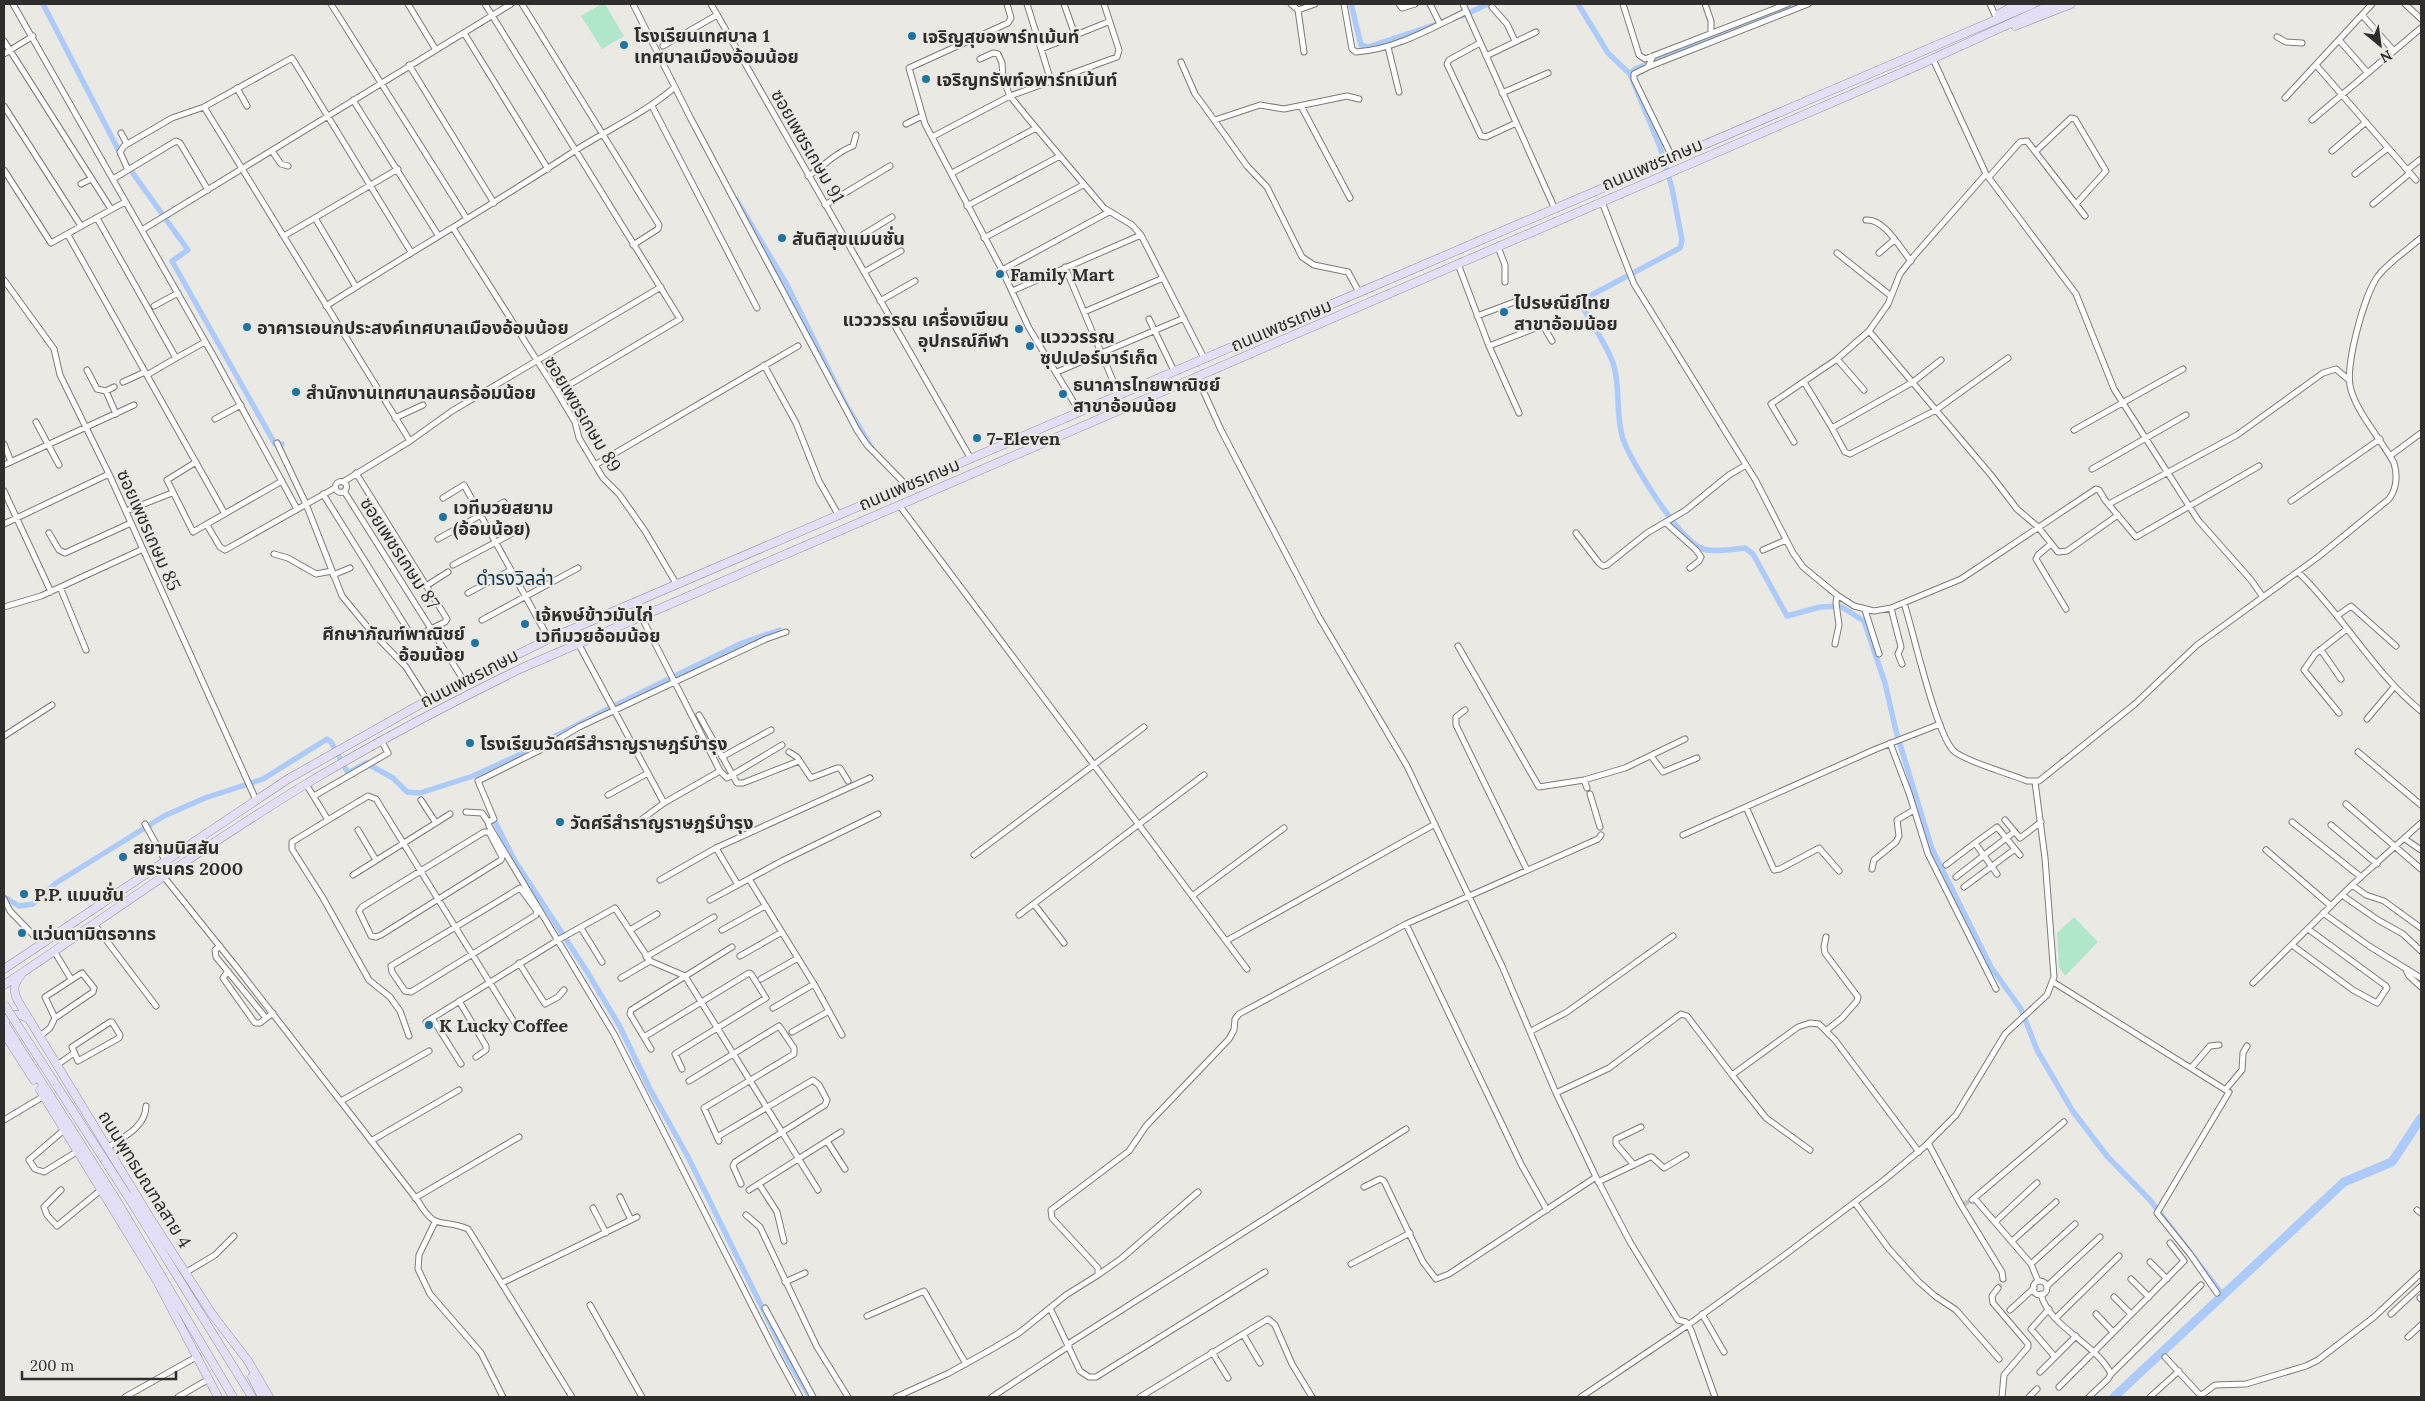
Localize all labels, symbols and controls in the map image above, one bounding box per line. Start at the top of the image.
north arrow [2355,20,2405,70]
place label: โรงเรียนเทศบาล 1 เทศบาลเมืองอ้อมน้อย [634,24,799,68]
place label: เจริญสุขอพาร์ทเม้นท์ [922,25,1079,48]
marker: เจริญสุขอพาร์ทเม้นท์ [906,30,918,42]
marker: โรงเรียนเทศบาล 1 เทศบาลเมืองอ้อมน้อย [618,39,630,51]
text: N [2377,46,2395,67]
place label: เจริญทรัพท์อพาร์ทเม้นท์ [936,68,1117,91]
marker: เจริญทรัพท์อพาร์ทเม้นท์ [920,73,932,85]
street label: ซอยเพชรเกษม 91 [766,85,850,207]
street label: ถนนเพชรเกษม [1598,132,1706,196]
place label: สันติสุขแมนชั่น [792,226,905,250]
marker: สันติสุขแมนชั่น [776,232,788,244]
place label: Family Mart [1010,263,1115,286]
marker: Family Mart [994,268,1006,280]
place label: ไปรษณีย์ไทย สาขาอ้อมน้อย [1514,291,1618,335]
street label: ถนนเพชรเกษม [1227,293,1335,357]
marker: ไปรษณีย์ไทย สาขาอ้อมน้อย [1498,306,1510,318]
place label: แวววรรณ เครื่องเขียน อุปกรณ์กีฬา [843,307,1009,352]
place label: อาคารเอนกประสงค์เทศบาลเมืองอ้อมน้อย [257,316,569,339]
marker: อาคารเอนกประสงค์เทศบาลเมืองอ้อมน้อย [241,321,253,333]
marker: แวววรรณ เครื่องเขียน อุปกรณ์กีฬา [1013,323,1025,335]
place label: แวววรรณ ซุปเปอร์มาร์เก็ต [1040,325,1158,369]
marker: แวววรรณ ซุปเปอร์มาร์เก็ต [1024,340,1036,352]
street label: ซอยเพชรเกษม 89 [539,352,627,476]
place label: ธนาคารไทยพาณิชย์ สาขาอ้อมน้อย [1073,373,1220,417]
place label: สำนักงานเทศบาลนครอ้อมน้อย [306,381,536,404]
marker: สำนักงานเทศบาลนครอ้อมน้อย [290,386,302,398]
marker: ธนาคารไทยพาณิชย์ สาขาอ้อมน้อย [1057,388,1069,400]
place label: 7-Eleven [987,427,1061,450]
marker: 7-Eleven [971,432,983,444]
street label: ถนนเพชรเกษม [855,452,963,516]
street label: ซอยเพชรเกษม 85 [112,466,186,594]
street label: ซอยเพชรเกษม 87 [355,493,445,613]
place label: เวทีมวยสยาม (อ้อมน้อย) [453,496,553,540]
marker: เวทีมวยสยาม (อ้อมน้อย) [437,511,449,523]
district label: ดำรงวิลล่า [476,566,554,590]
place label: เจ้หงษ์ข้าวมันไก่ เวทีมวยอ้อมน้อย [535,603,660,647]
marker: เจ้หงษ์ข้าวมันไก่ เวทีมวยอ้อมน้อย [519,618,531,630]
place label: ศึกษาภัณฑ์พาณิชย์ อ้อมน้อย [322,622,465,666]
marker: ศึกษาภัณฑ์พาณิชย์ อ้อมน้อย [469,637,481,649]
street label: ถนนเพชรเกษม [416,643,522,713]
place label: โรงเรียนวัดศรีสําราญราษฎร์บํารุง [480,732,728,755]
marker: โรงเรียนวัดศรีสําราญราษฎร์บํารุง [464,737,476,749]
place label: วัดศรีสําราญราษฎร์บํารุง [570,811,753,834]
marker: วัดศรีสําราญราษฎร์บํารุง [554,816,566,828]
place label: สยามนิสสัน พระนคร 2000 [133,836,243,880]
marker: สยามนิสสัน พระนคร 2000 [117,851,129,863]
place label: P.P. แมนชั่น [34,882,124,906]
marker: P.P. แมนชั่น [18,888,30,900]
place label: แว่นตามิตรอาทร [32,922,156,945]
marker: แว่นตามิตรอาทร [16,927,28,939]
place label: K Lucky Coffee [439,1014,568,1037]
marker: K Lucky Coffee [423,1019,435,1031]
street label: ถนนพุทธมณฑลสาย 4 [93,1106,197,1252]
scale bar [22,1348,176,1380]
text: 200 m [30,1356,74,1375]

